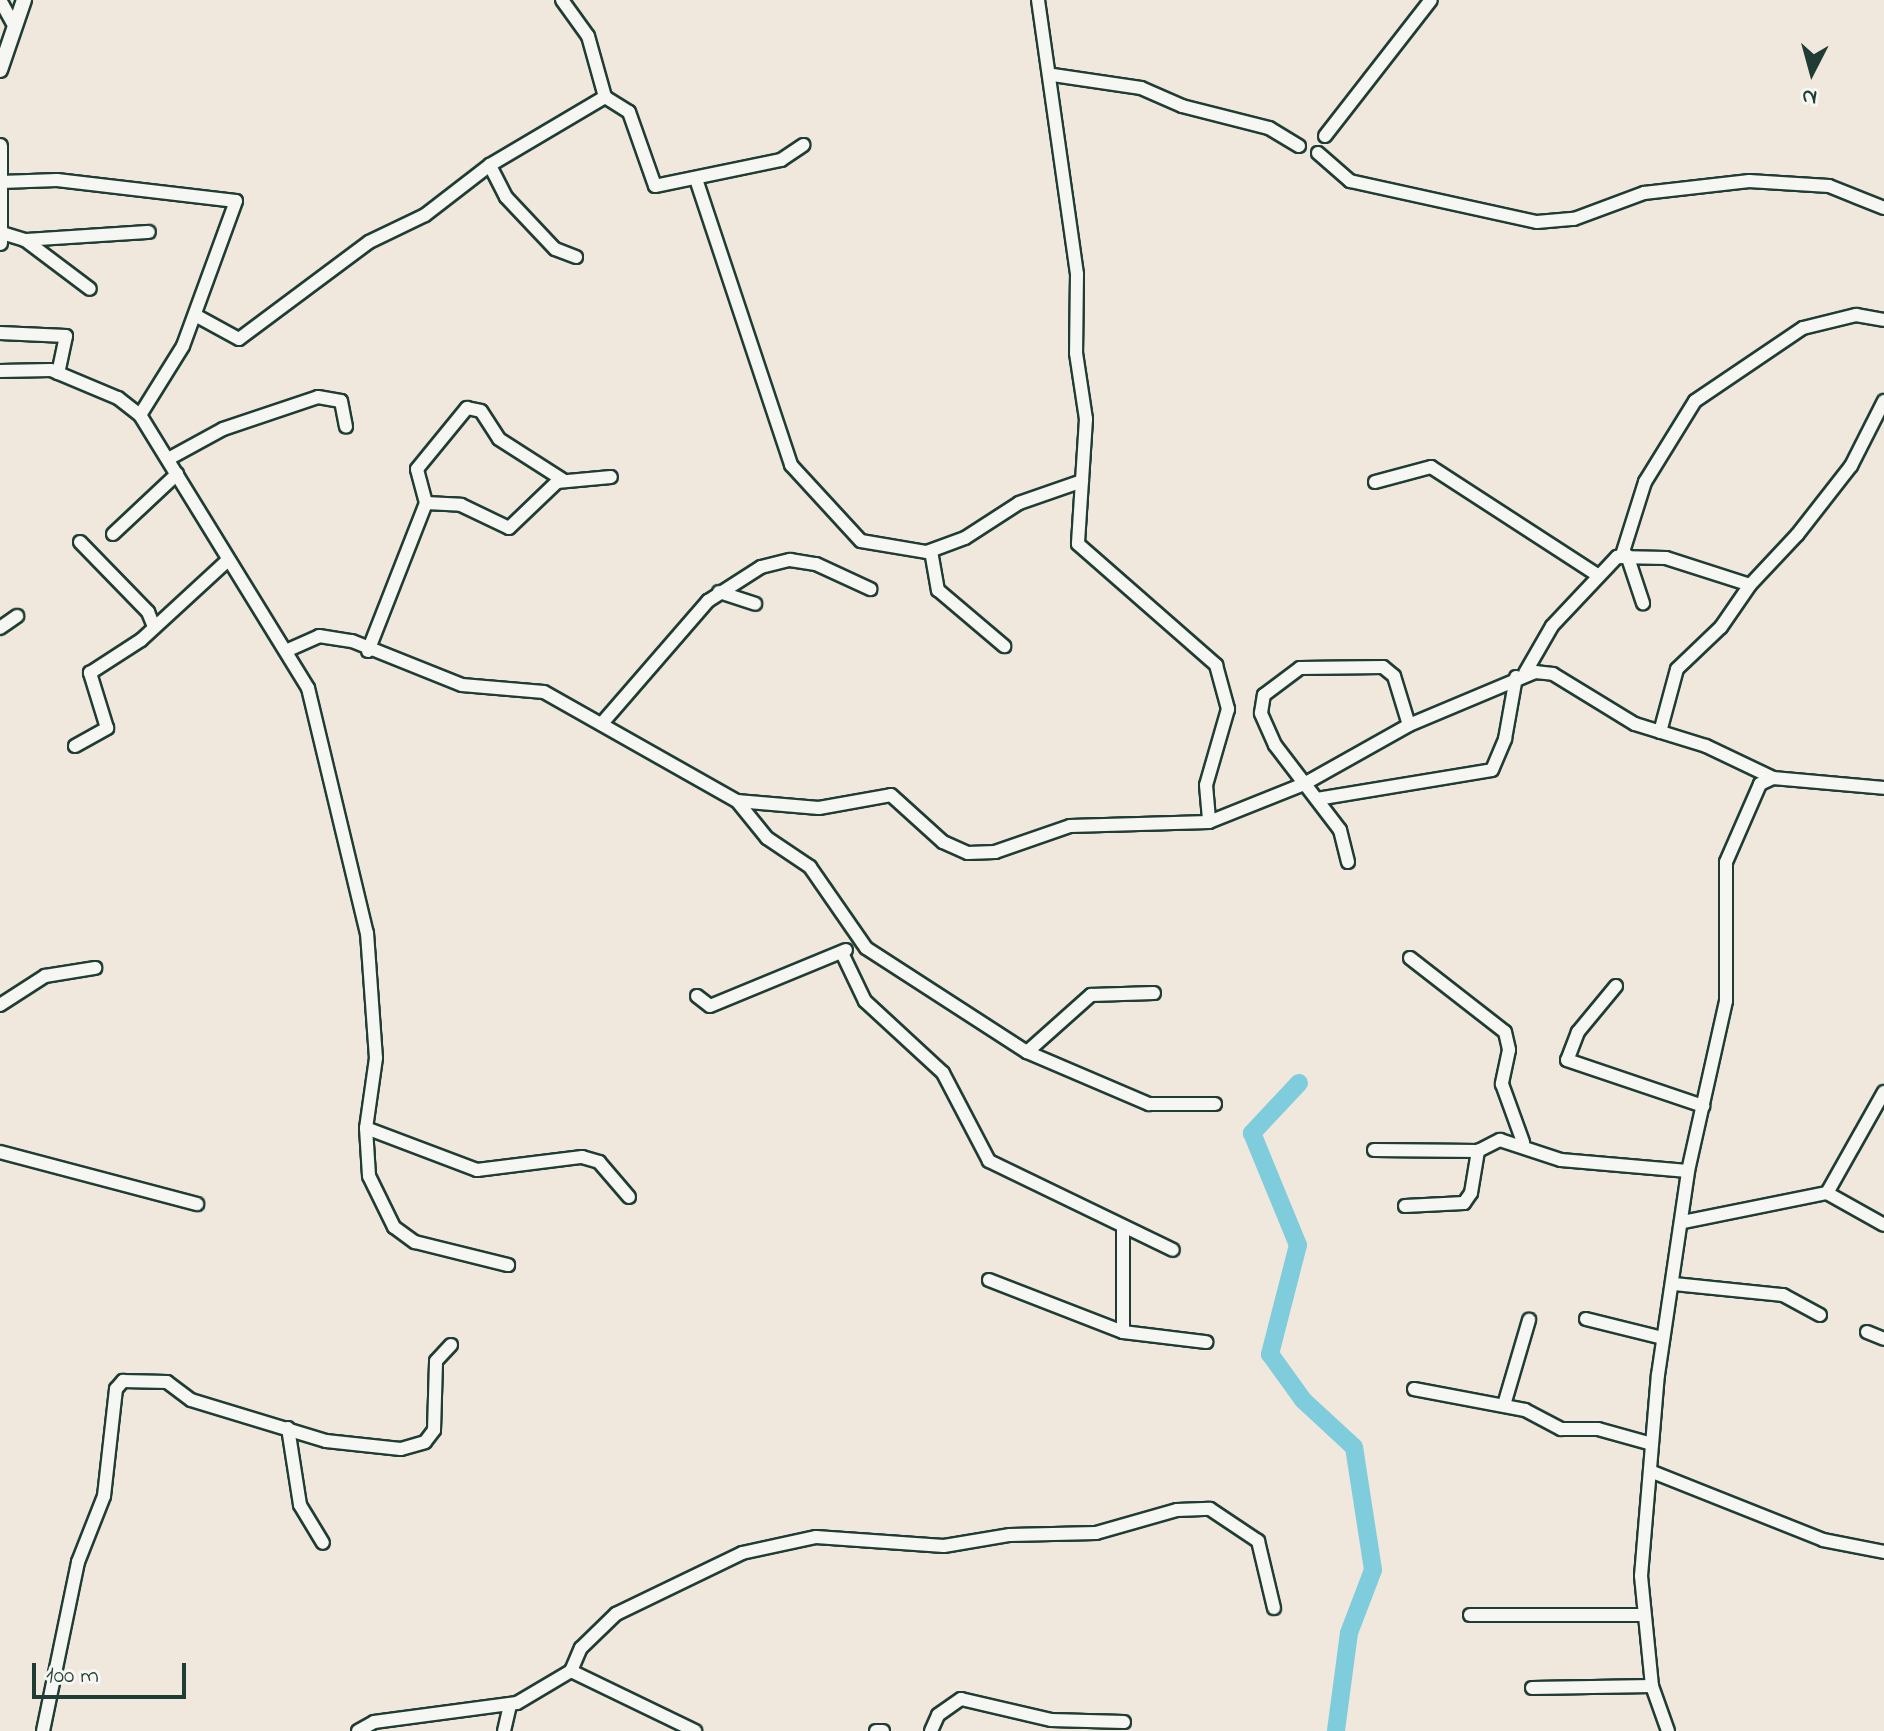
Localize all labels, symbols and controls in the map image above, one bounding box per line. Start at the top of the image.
north arrow [1772,32,1852,112]
text: N [1800,79,1819,113]
scale bar [36,1647,190,1697]
text: 100 m [46,1659,99,1694]

